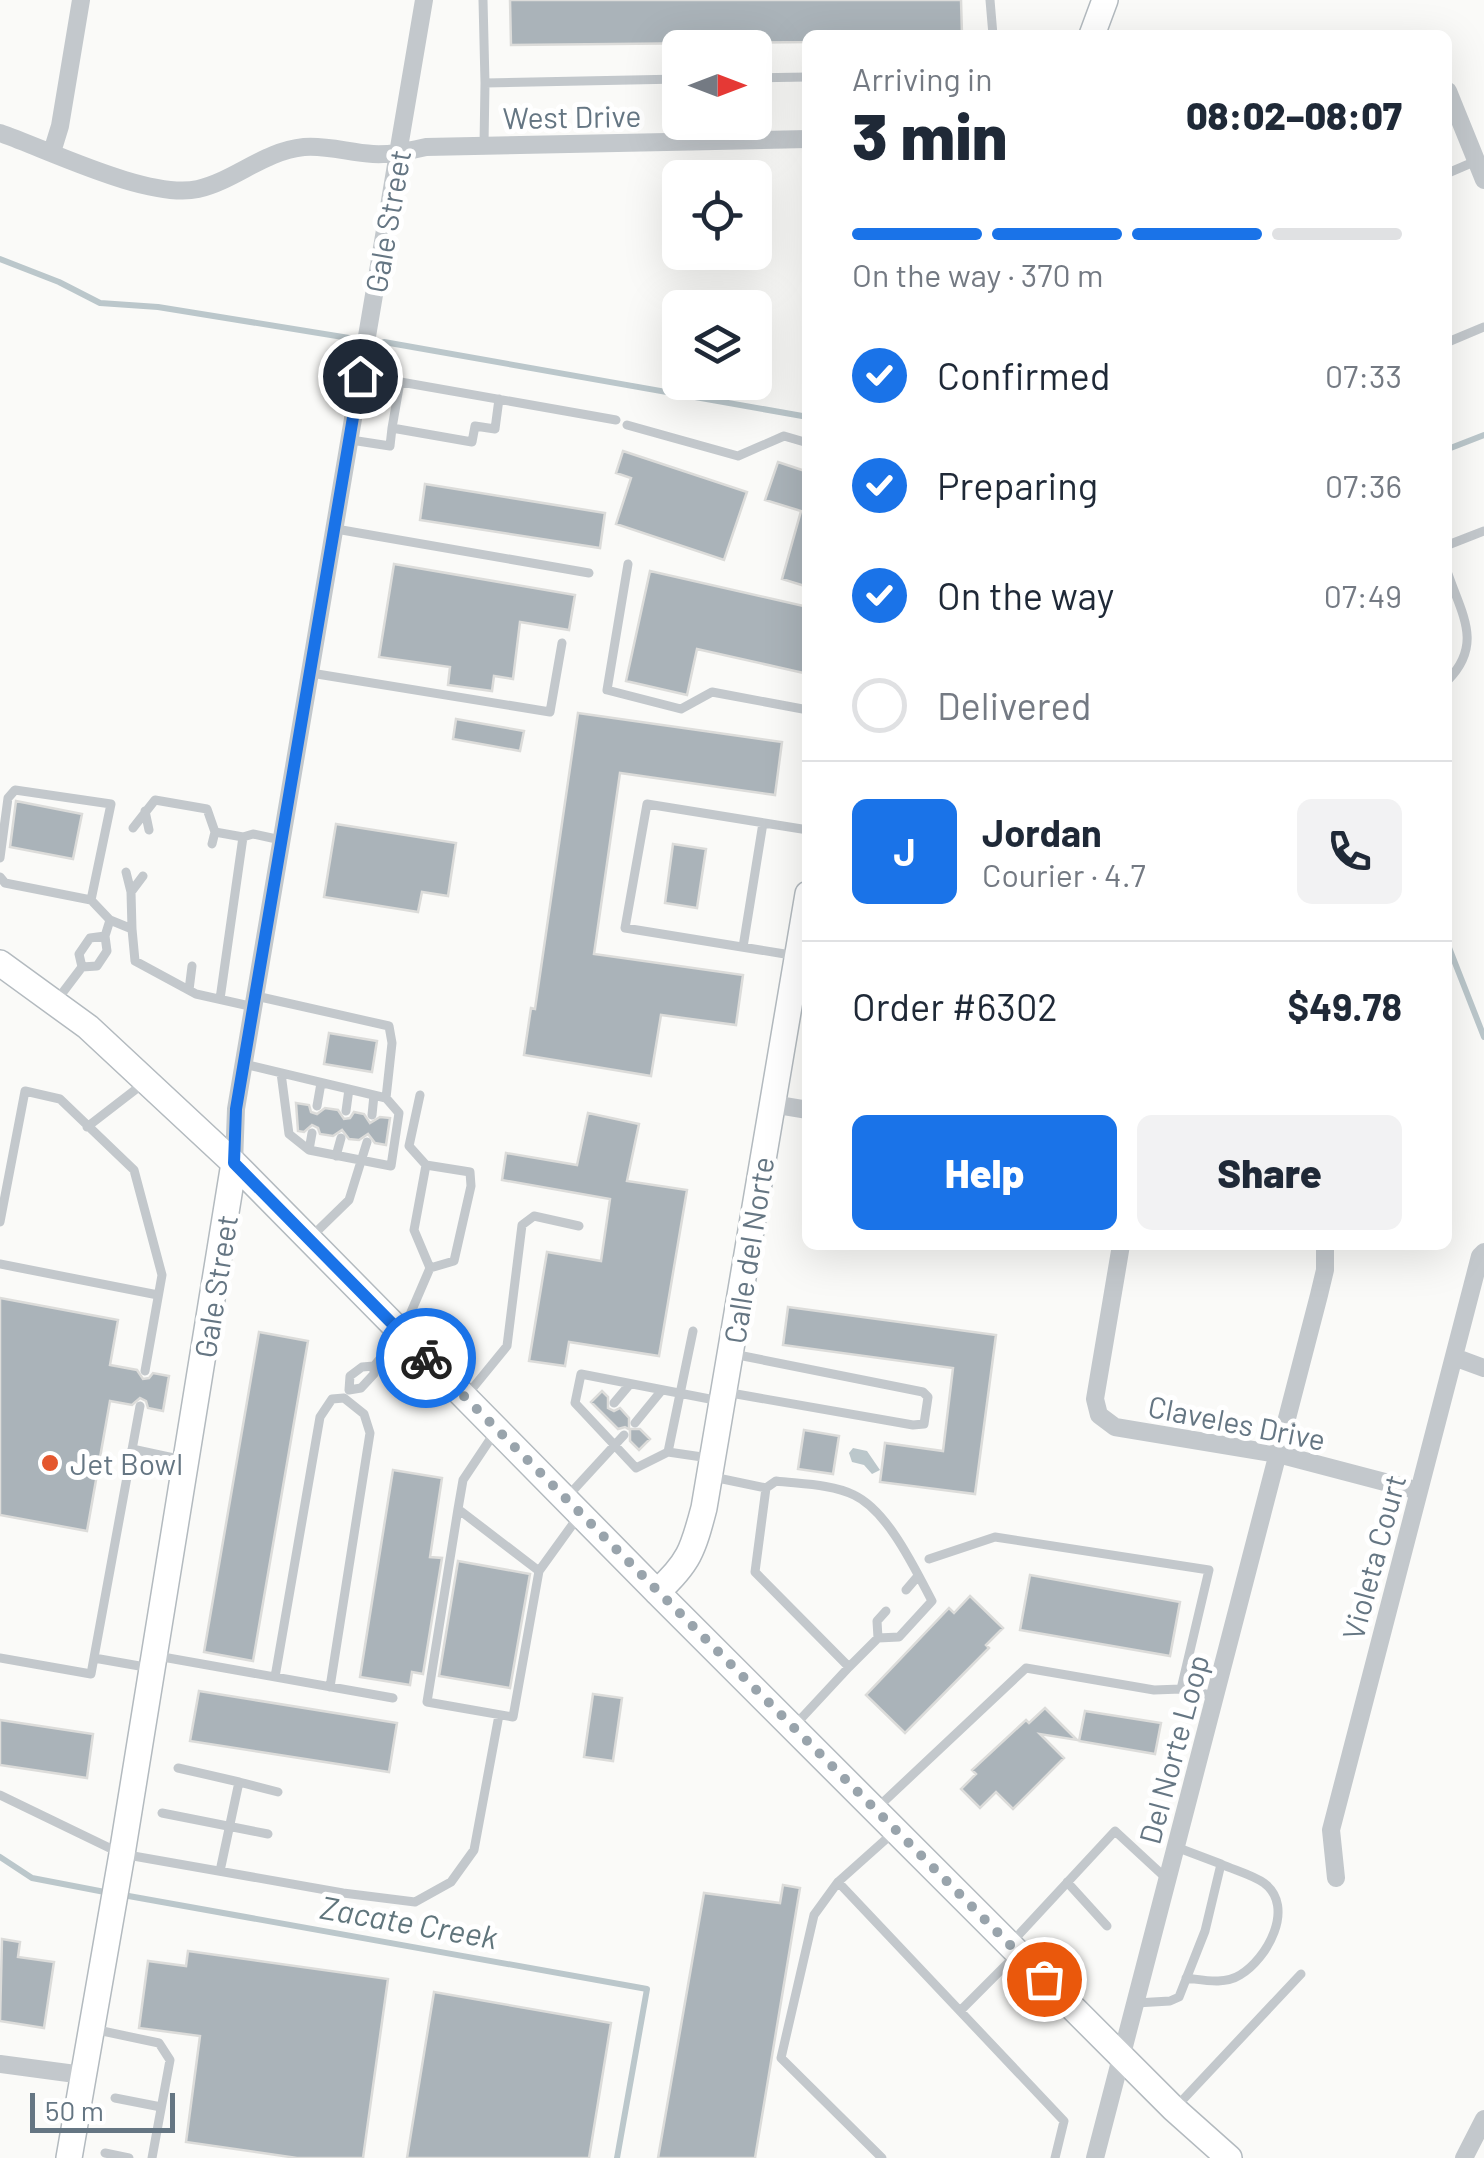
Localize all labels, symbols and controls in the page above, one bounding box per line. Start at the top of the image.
north arrow [662,30,772,140]
map controls [662,30,772,400]
text: Arriving in [852,59,992,97]
text: 08:02–08:07 [1186,92,1402,138]
text: 3 min [852,95,1007,173]
street label: West Drive [502,97,642,135]
street label: Gale Street [357,147,417,295]
button: locate [662,160,772,270]
text: On the way · 370 m [852,255,1103,293]
button: layers [662,290,772,400]
pin [318,334,403,419]
icon: check [852,348,907,403]
icon: home [333,349,388,404]
text: Confirmed [937,352,1110,398]
text: 07:33 [1325,356,1402,394]
icon: check [852,458,907,513]
text: Preparing [937,462,1098,508]
text: 07:36 [1325,466,1402,504]
icon: check [852,568,907,623]
text: On the way [937,572,1114,618]
text: 07:49 [1324,576,1402,614]
text: Delivered [937,682,1091,728]
button: phone [1297,799,1402,904]
text: Jordan [982,809,1102,855]
text: J [893,828,916,874]
text: Courier · 4.7 [982,855,1146,893]
text: Order #6302 [852,983,1058,1029]
text: $49.78 [1287,983,1402,1029]
button: Help [852,1115,1117,1230]
button: Share [1137,1115,1402,1230]
street label: Calle del Norte [715,1154,781,1346]
street label: Gale Street [186,1212,244,1360]
courier [376,1308,476,1408]
icon: bike [399,1331,454,1386]
street label: Claveles Drive [1145,1387,1329,1457]
place label: Jet Bowl [70,1445,183,1481]
marker: Jet Bowl [39,1452,61,1474]
street label: Violeta Court [1334,1470,1412,1644]
street label: Del Norte Loop [1130,1651,1216,1847]
water label: Zacate Creek [317,1887,501,1955]
pin [1002,1937,1087,2022]
icon: bag [1017,1952,1072,2007]
scale bar [30,2088,175,2132]
text: 50 m [45,2093,104,2127]

